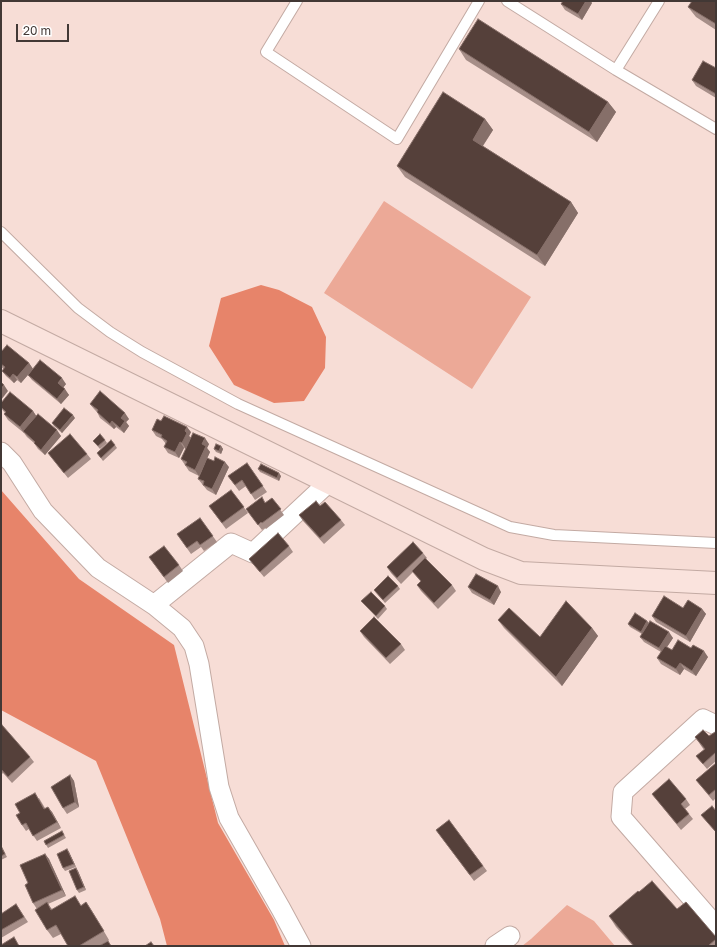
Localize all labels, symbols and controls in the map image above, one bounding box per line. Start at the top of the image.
scale bar [18,16,71,42]
text: 20 m [23,23,51,38]

